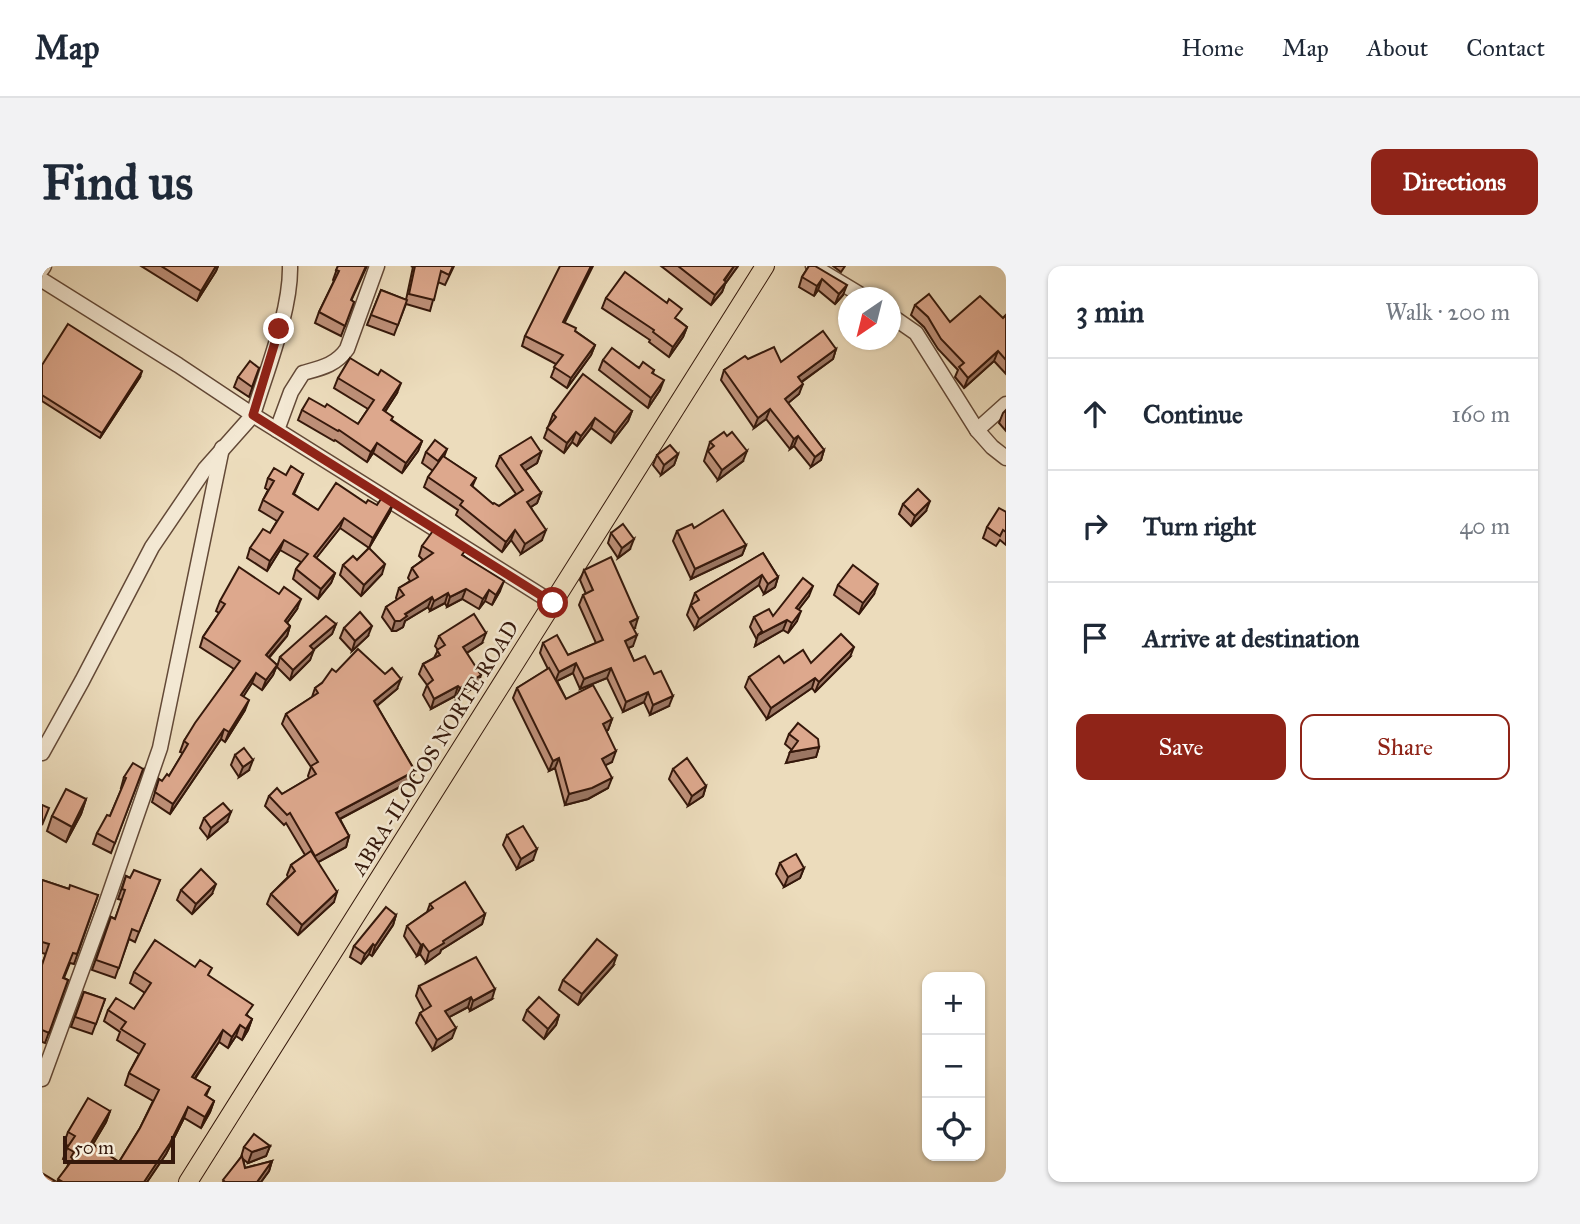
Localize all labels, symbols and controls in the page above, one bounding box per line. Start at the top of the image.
text: Map [35,28,99,68]
text: Home [1181,33,1244,63]
text: Map [1282,33,1329,63]
text: About [1367,33,1428,63]
text: Contact [1466,33,1545,63]
button: Directions [1371,149,1538,215]
text: Find us [42,153,193,212]
north arrow [838,287,901,350]
text: 3 min [1076,294,1144,330]
text: Walk · 200 m [1385,298,1510,326]
route end [263,313,294,344]
icon: ahead [1076,395,1114,433]
text: Continue [1143,398,1243,430]
text: 160 m [1452,400,1510,428]
icon: right [1076,507,1114,545]
text: Turn right [1143,510,1256,542]
text: 40 m [1460,512,1510,540]
route start [537,587,568,618]
street label: ABRA-ILOCOS NORTE ROAD [345,616,524,881]
icon: arrive [1076,619,1114,657]
text: Arrive at destination [1143,622,1360,654]
button: Save [1076,714,1286,780]
button: Share [1300,714,1510,780]
map controls [922,972,985,1161]
button: + [922,972,985,1035]
button: − [922,1035,985,1098]
button: locate [922,1098,985,1161]
scale bar [63,1133,175,1165]
text: 50 m [74,1136,114,1159]

